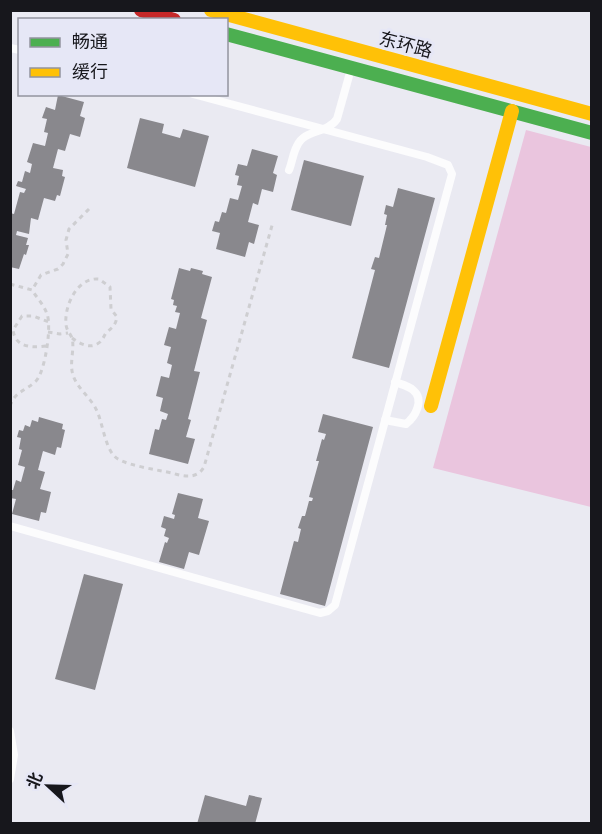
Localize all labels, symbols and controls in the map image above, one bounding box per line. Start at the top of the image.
legend [18,18,228,96]
street label: 东环路 [377,25,435,63]
text: 畅通 [72,29,108,53]
text: 缓行 [72,59,108,83]
north arrow [18,756,78,816]
text: 北 [21,769,46,792]

